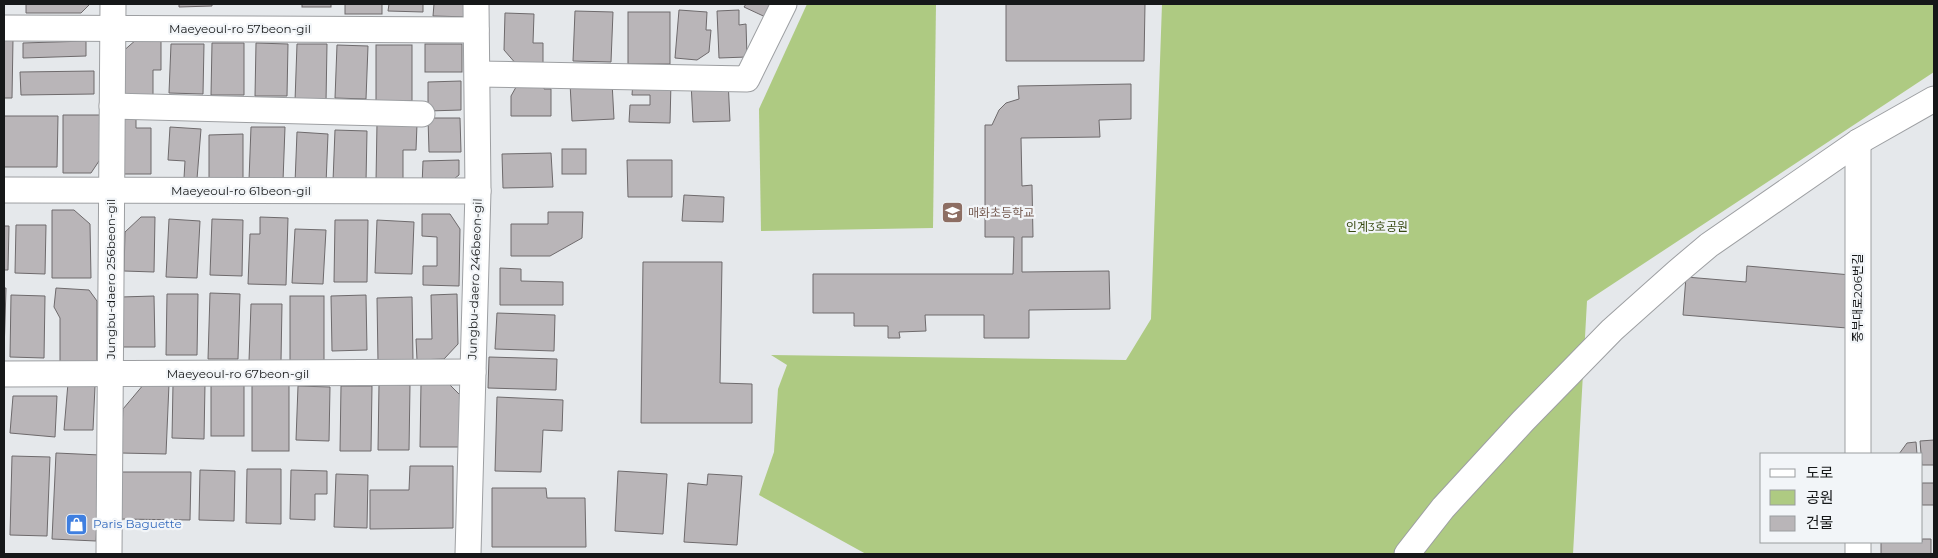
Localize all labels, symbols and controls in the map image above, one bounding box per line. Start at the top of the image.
street label: Maeyeoul-ro 57beon-gil [169,21,311,36]
street label: Maeyeoul-ro 61beon-gil [171,183,311,198]
street label: Jungbu-daero 246beon-gil [464,198,485,361]
street label: Jungbu-daero 256beon-gil [103,199,118,360]
school or university icon: 매화초등학교 [940,201,964,225]
place label: 매화초등학교 [968,205,1034,220]
park label: 인계3호공원 [1346,219,1408,234]
street label: 중부대로206번길 [1850,254,1865,342]
street label: Maeyeoul-ro 67beon-gil [167,366,309,381]
legend [1760,453,1923,543]
text: 도로 [1806,463,1834,482]
text: 공원 [1806,488,1834,507]
shop icon: Paris Baguette [65,512,89,536]
text: 건물 [1806,513,1834,532]
place label: Paris Baguette [93,516,182,531]

